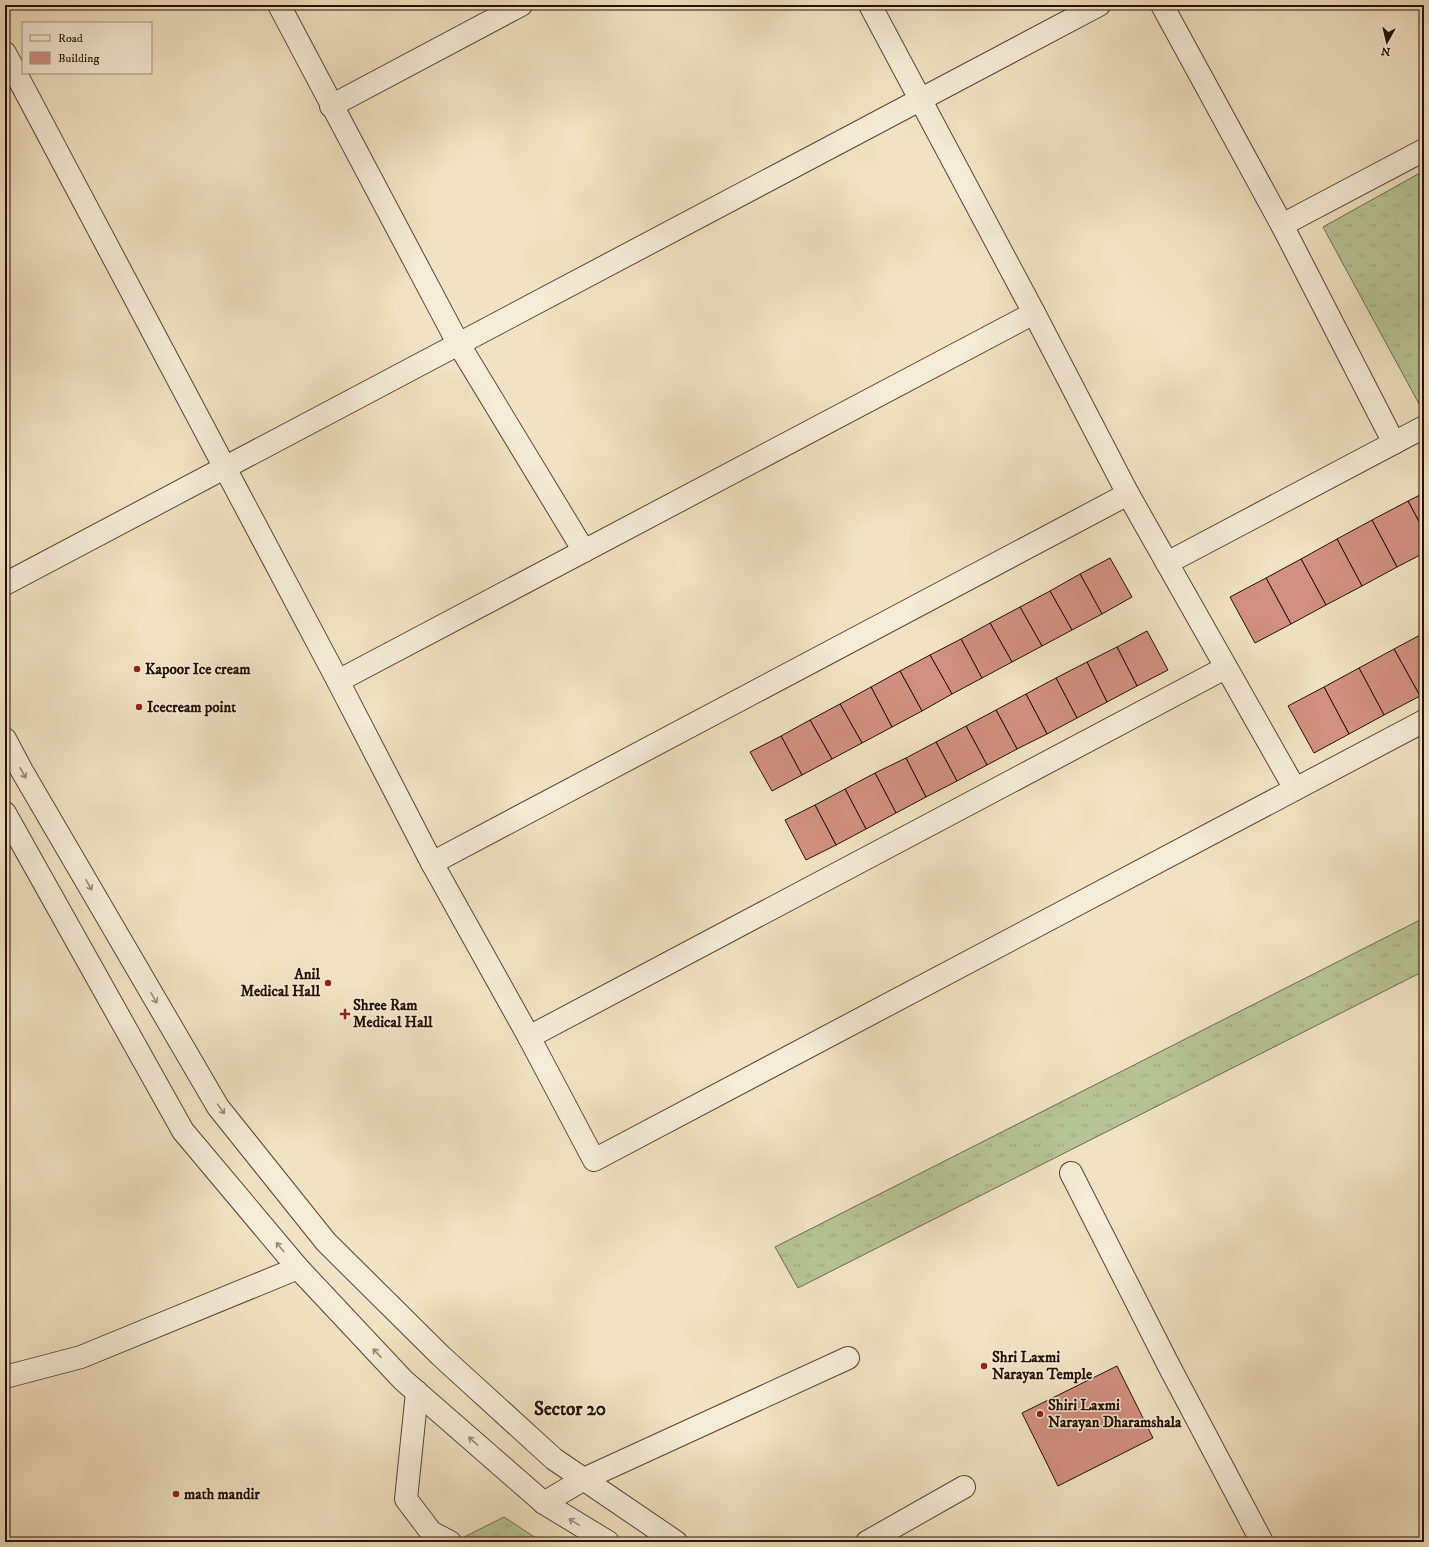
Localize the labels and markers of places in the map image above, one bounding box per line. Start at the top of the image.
place label: Kapoor Ice cream [145,660,251,679]
marker: Kapoor Ice cream [132,664,142,674]
place label: Icecream point [147,698,236,717]
marker: Icecream point [134,702,144,712]
place label: Anil Medical Hall [240,965,320,1001]
marker: Anil Medical Hall [323,978,333,988]
place label: Shree Ram Medical Hall [353,996,433,1032]
marker: Shree Ram Medical Hall [340,1009,350,1019]
place label: Shri Laxmi Narayan Temple [992,1348,1093,1384]
marker: Shri Laxmi Narayan Temple [979,1361,989,1371]
place label: Shiri Laxmi Narayan Dharamshala [1048,1396,1182,1432]
marker: Shiri Laxmi Narayan Dharamshala [1035,1409,1045,1419]
place label: math mandir [184,1485,260,1504]
marker: math mandir [171,1489,181,1499]

